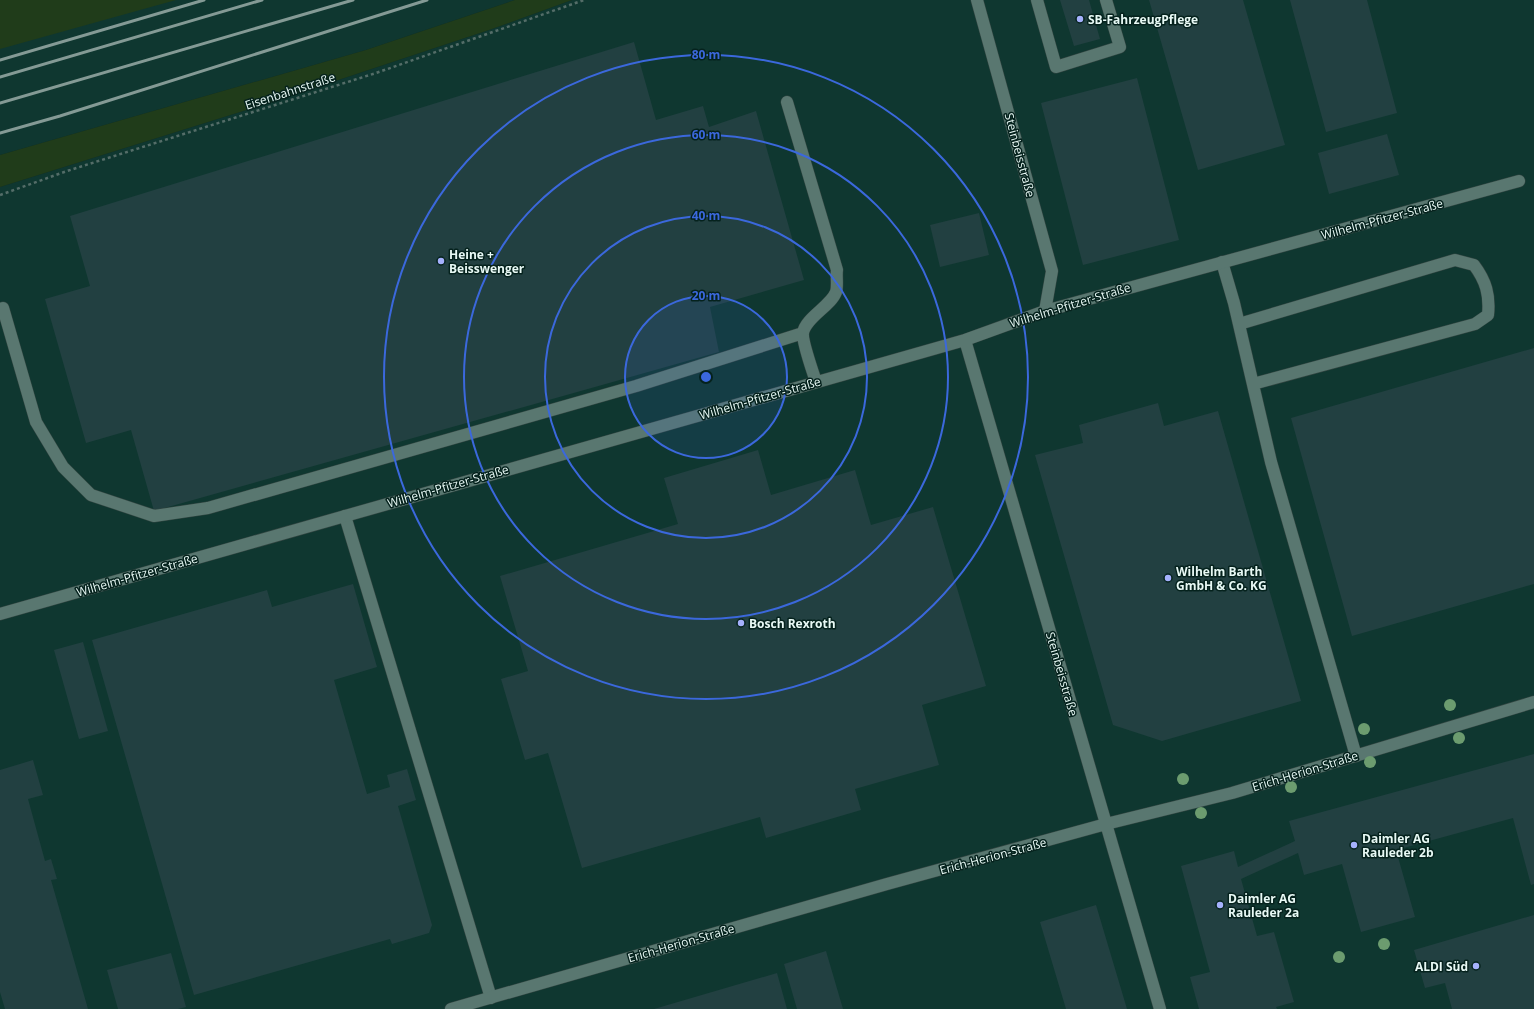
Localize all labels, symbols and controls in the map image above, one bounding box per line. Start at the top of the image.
place label: SB-FahrzeugPflege [1088,11,1198,28]
marker: SB-FahrzeugPflege [1075,14,1085,24]
text: 80 m [692,46,720,63]
street label: Eisenbahnstraße [243,68,338,114]
street label: Steinbeisstraße [1001,111,1039,199]
text: 60 m [692,126,720,143]
street label: Wilhelm-Pfitzer-Straße [1319,194,1445,243]
text: 40 m [692,207,720,224]
place label: Heine + Beisswenger [449,246,525,277]
marker: Heine + Beisswenger [436,256,446,266]
street label: Wilhelm-Pfitzer-Straße [1007,278,1133,331]
text: 20 m [692,287,720,304]
centre of rings [699,370,713,384]
street label: Wilhelm-Pfitzer-Straße [697,372,823,423]
street label: Wilhelm-Pfitzer-Straße [385,460,511,511]
street label: Wilhelm-Pfitzer-Straße [74,549,200,600]
place label: Wilhelm Barth GmbH & Co. KG [1176,563,1267,594]
marker: Wilhelm Barth GmbH & Co. KG [1163,573,1173,583]
place label: Bosch Rexroth [749,615,836,632]
marker: Bosch Rexroth [736,618,746,628]
street label: Steinbeisstraße [1042,630,1082,718]
street label: Erich-Herion-Straße [1250,747,1360,795]
place label: Daimler AG Rauleder 2b [1362,830,1434,861]
street label: Erich-Herion-Straße [938,833,1049,878]
marker: Daimler AG Rauleder 2b [1349,840,1359,850]
place label: Daimler AG Rauleder 2a [1228,890,1299,921]
marker: Daimler AG Rauleder 2a [1215,900,1225,910]
street label: Erich-Herion-Straße [626,920,737,966]
place label: ALDI Süd [1415,958,1468,975]
marker: ALDI Süd [1471,961,1481,971]

